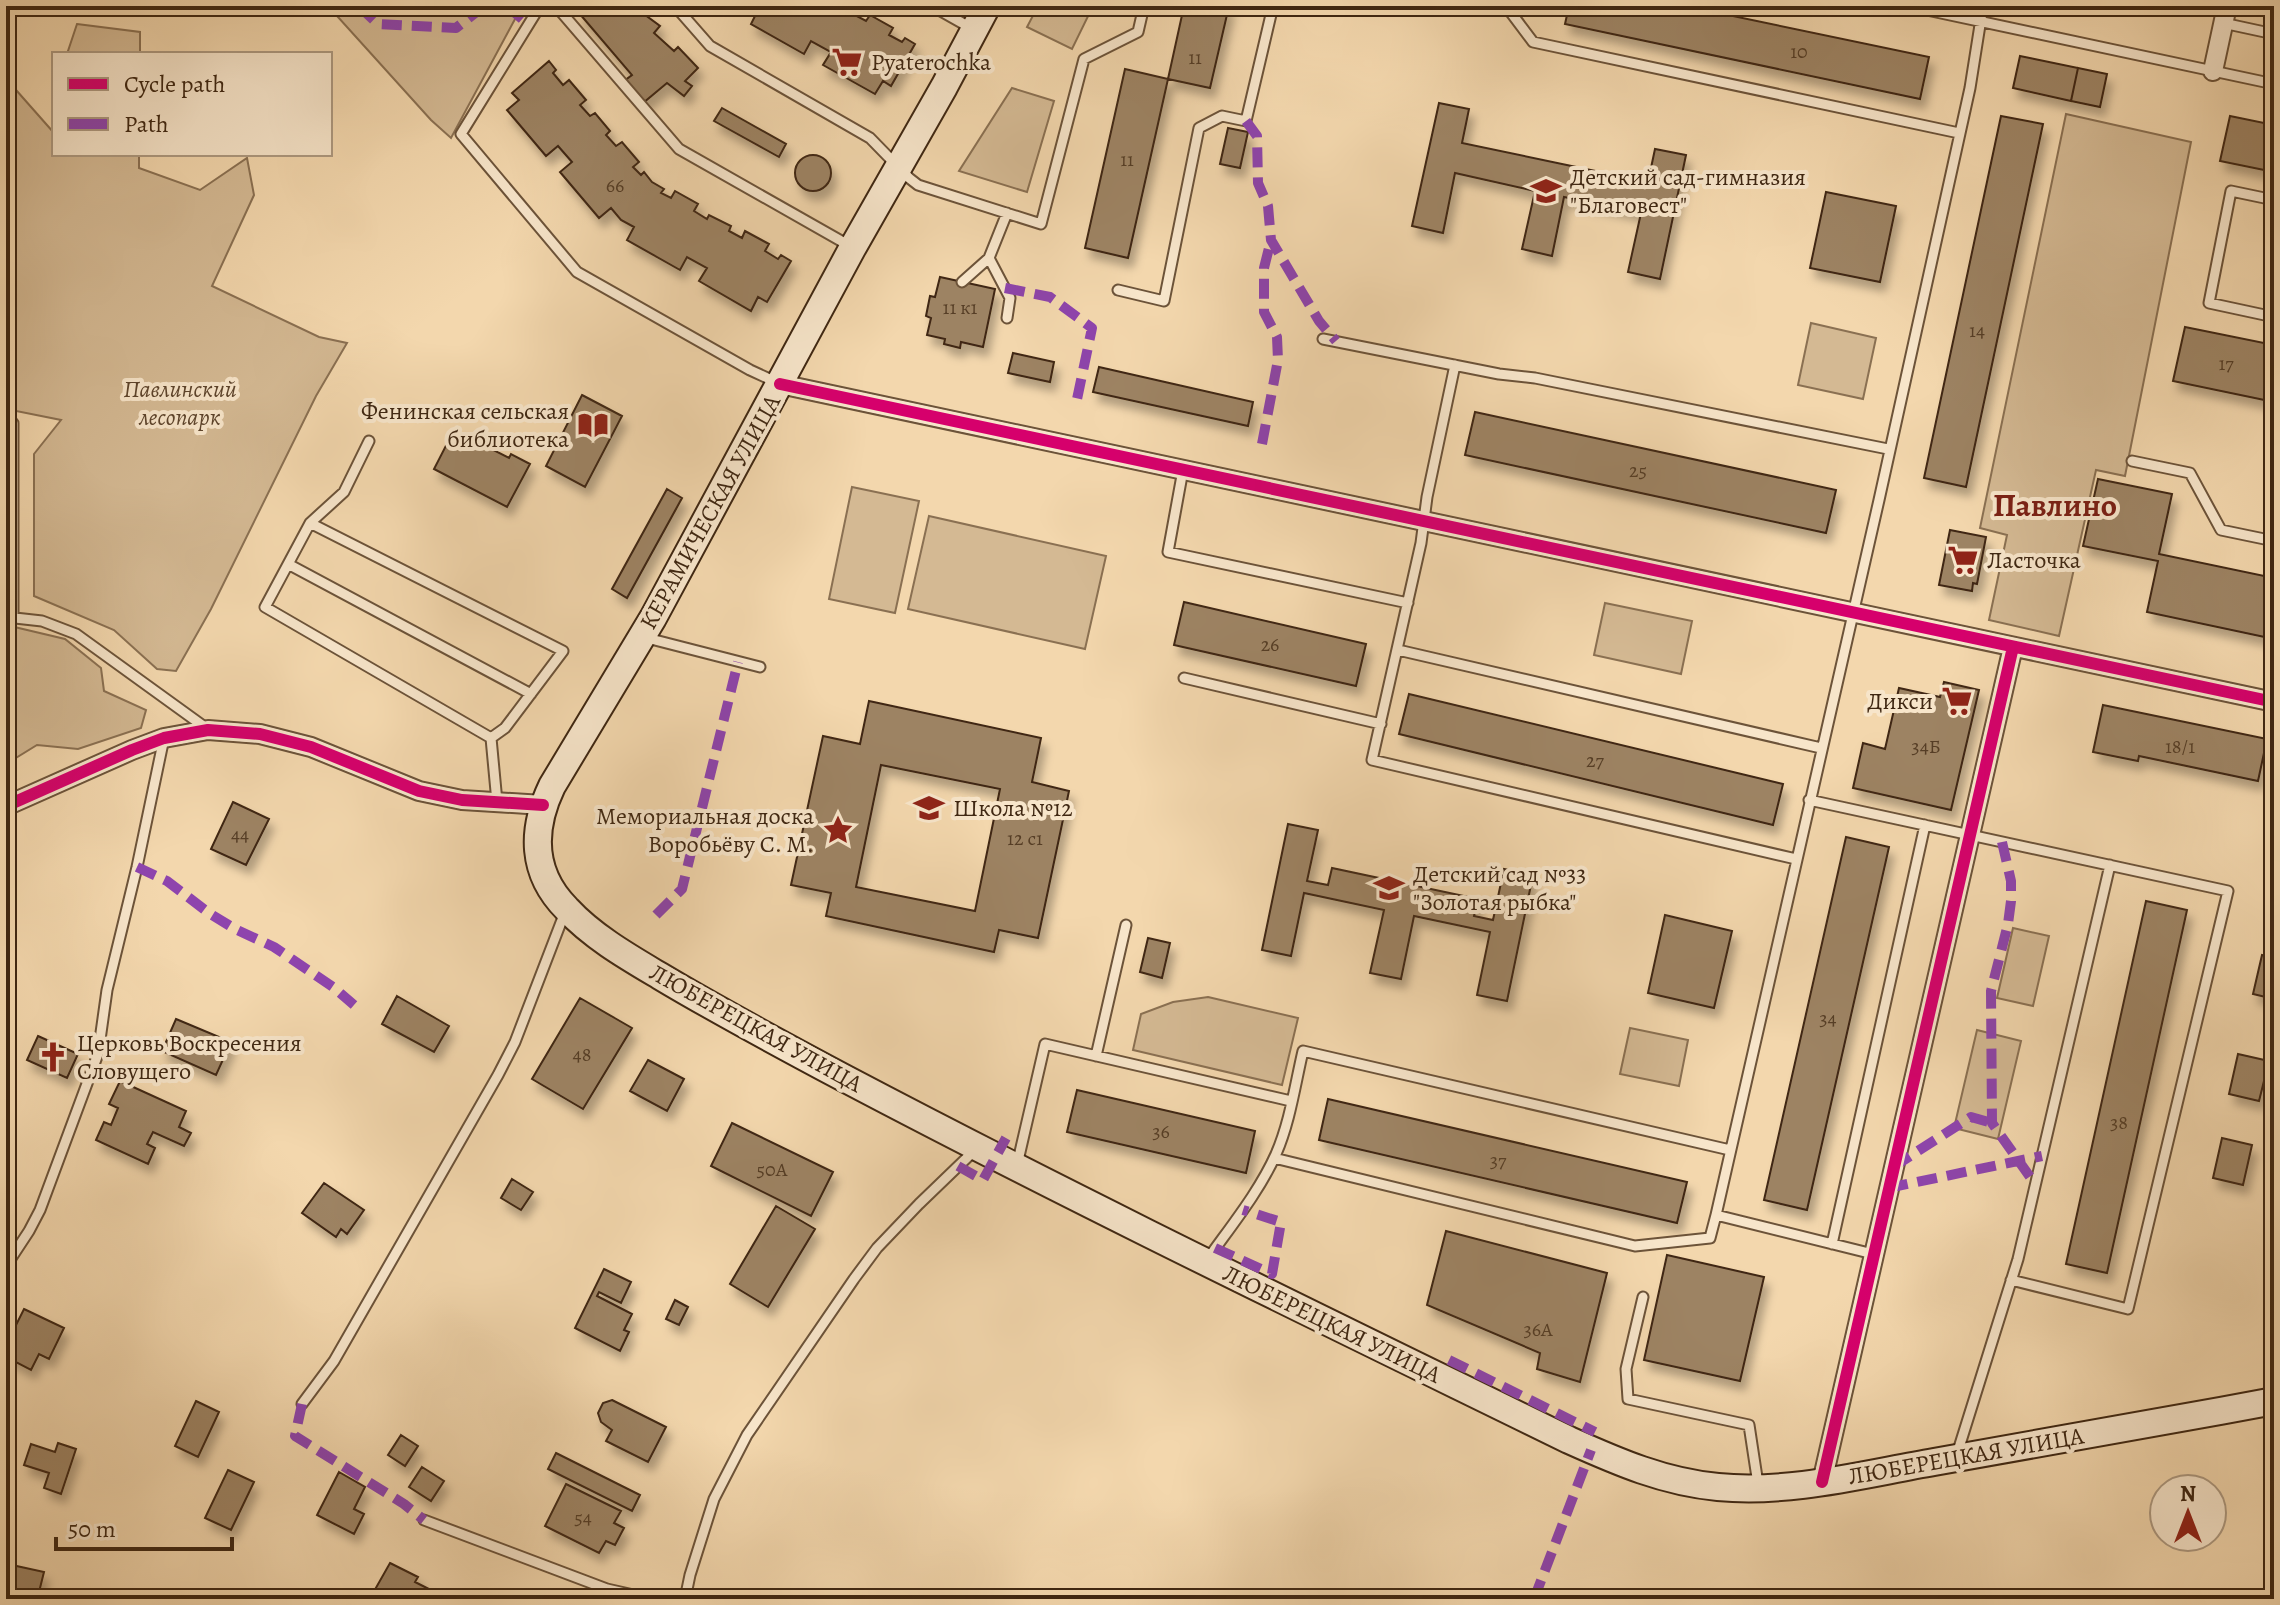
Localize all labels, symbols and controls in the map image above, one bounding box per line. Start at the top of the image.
house number: 10 [1790,38,1808,65]
house number: 11 [1188,44,1202,71]
supermarket icon: Pyaterochka [830,45,864,79]
place label: Pyaterochka [871,46,992,78]
legend [52,52,332,156]
text: Cycle path [124,68,225,100]
text: Path [124,108,169,140]
house number: 11 [1120,146,1134,173]
place label: Детский сад-гимназия "Благовест" [1570,161,1806,221]
house number: 66 [606,172,624,199]
school or university icon: Детский сад-гимназия "Благовест" [1529,174,1563,208]
house number: 11 к1 [943,294,978,321]
house number: 14 [1969,317,1985,344]
house number: 17 [2218,350,2234,377]
park label: Павлинский лесопарк [123,373,237,433]
street label: КЕРАМИЧЕСКАЯ УЛИЦА [632,388,788,635]
place label: Фенинская сельская библиотека [361,395,569,455]
library icon: Фенинская сельская библиотека [576,408,610,442]
house number: 25 [1629,457,1647,484]
district label: Павлино [1993,483,2117,527]
supermarket icon: Ласточка [1946,543,1980,577]
place label: Ласточка [1987,544,2081,576]
house number: 26 [1261,631,1279,658]
supermarket icon: Дикси [1940,684,1974,718]
place label: Дикси [1867,685,1933,717]
house number: 34Б [1911,733,1941,760]
house number: 18/1 [2165,733,2195,760]
house number: 27 [1586,747,1605,774]
school or university icon: Школа №12 [912,791,946,825]
place label: Школа №12 [953,792,1073,824]
place label: Мемориальная доска Воробьёву С. М. [596,800,814,860]
place icon: Мемориальная доска Воробьёву С. М. [821,813,855,847]
house number: 44 [231,821,249,848]
house number: 12 с1 [1007,825,1043,852]
place label: Детский сад №33 "Золотая рыбка" [1413,858,1586,918]
school or university icon: Детский сад №33 "Золотая рыбка" [1372,871,1406,905]
street label: ЛЮБЕРЕЦКАЯ УЛИЦА [644,956,869,1100]
house number: 34 [1819,1005,1837,1032]
place label: Церковь Воскресения Словущего [77,1027,302,1087]
church icon: Церковь Воскресения Словущего [36,1040,70,1074]
house number: 48 [573,1041,591,1068]
house number: 38 [2110,1109,2128,1136]
house number: 36 [1152,1118,1170,1145]
house number: 37 [1490,1147,1507,1174]
house number: 50А [757,1156,788,1183]
street label: ЛЮБЕРЕЦКАЯ УЛИЦА [1218,1257,1447,1391]
house number: 36А [1523,1316,1553,1343]
street label: ЛЮБЕРЕЦКАЯ УЛИЦА [1846,1419,2087,1492]
north arrow [2148,1473,2228,1553]
text: N [2180,1479,2196,1509]
scale bar [56,1501,232,1551]
house number: 54 [574,1504,592,1531]
text: 50 m [68,1513,116,1545]

